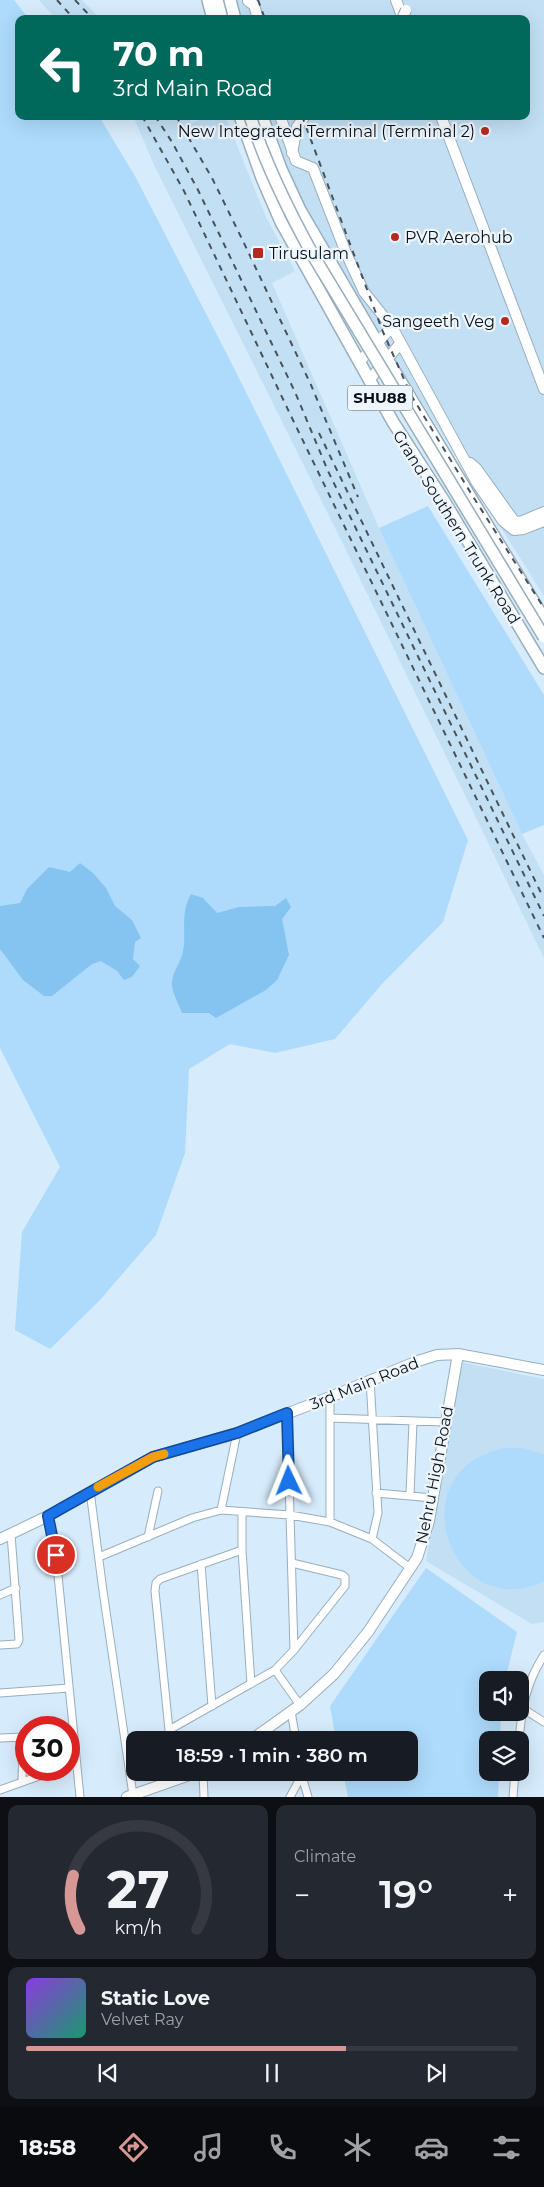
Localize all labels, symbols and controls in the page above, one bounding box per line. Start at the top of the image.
text: 70 m [113,32,204,75]
icon: left [30,35,95,100]
text: 3rd Main Road [113,75,273,102]
place label: New Integrated Terminal (Terminal 2) [178,122,475,141]
marker: New Integrated Terminal (Terminal 2) [479,125,491,137]
place label: PVR Aerohub [405,228,513,247]
marker: PVR Aerohub [389,231,401,243]
place label: Tirusulam [269,244,349,263]
marker: Tirusulam [251,246,265,260]
place label: Sangeeth Veg [382,312,495,331]
marker: Sangeeth Veg [499,315,511,327]
road number: SHU88 [348,386,412,410]
street label: Grand Southern Trunk Road [389,427,524,628]
street label: 3rd Main Road [307,1353,422,1414]
street label: Nehru High Road [412,1405,457,1546]
position arrow [262,1454,314,1506]
pin [35,1534,77,1576]
icon: arrive [42,1541,70,1569]
map controls [479,1671,529,1781]
button: sound [479,1671,529,1721]
speed limit sign: 30 [15,1716,80,1781]
button: layers [479,1731,529,1781]
text: 18:59 · 1 min · 380 m [176,1744,368,1767]
text: Climate [294,1847,356,1866]
text: 27 [107,1858,169,1921]
text: 19° [379,1871,433,1918]
text: − [294,1878,310,1912]
text: + [502,1878,518,1912]
text: km/h [114,1917,162,1938]
text: Static Love [101,1987,210,2010]
text: Velvet Ray [101,2010,183,2029]
icon: previous [94,2059,122,2087]
icon: pause [258,2059,286,2087]
icon: next [422,2059,450,2087]
icon: directions [116,2130,151,2165]
icon: music [191,2130,226,2165]
icon: phone [265,2130,300,2165]
icon: climate [340,2130,375,2165]
icon: car [414,2130,449,2165]
icon: filters [489,2130,524,2165]
text: 18:58 [20,2134,76,2161]

